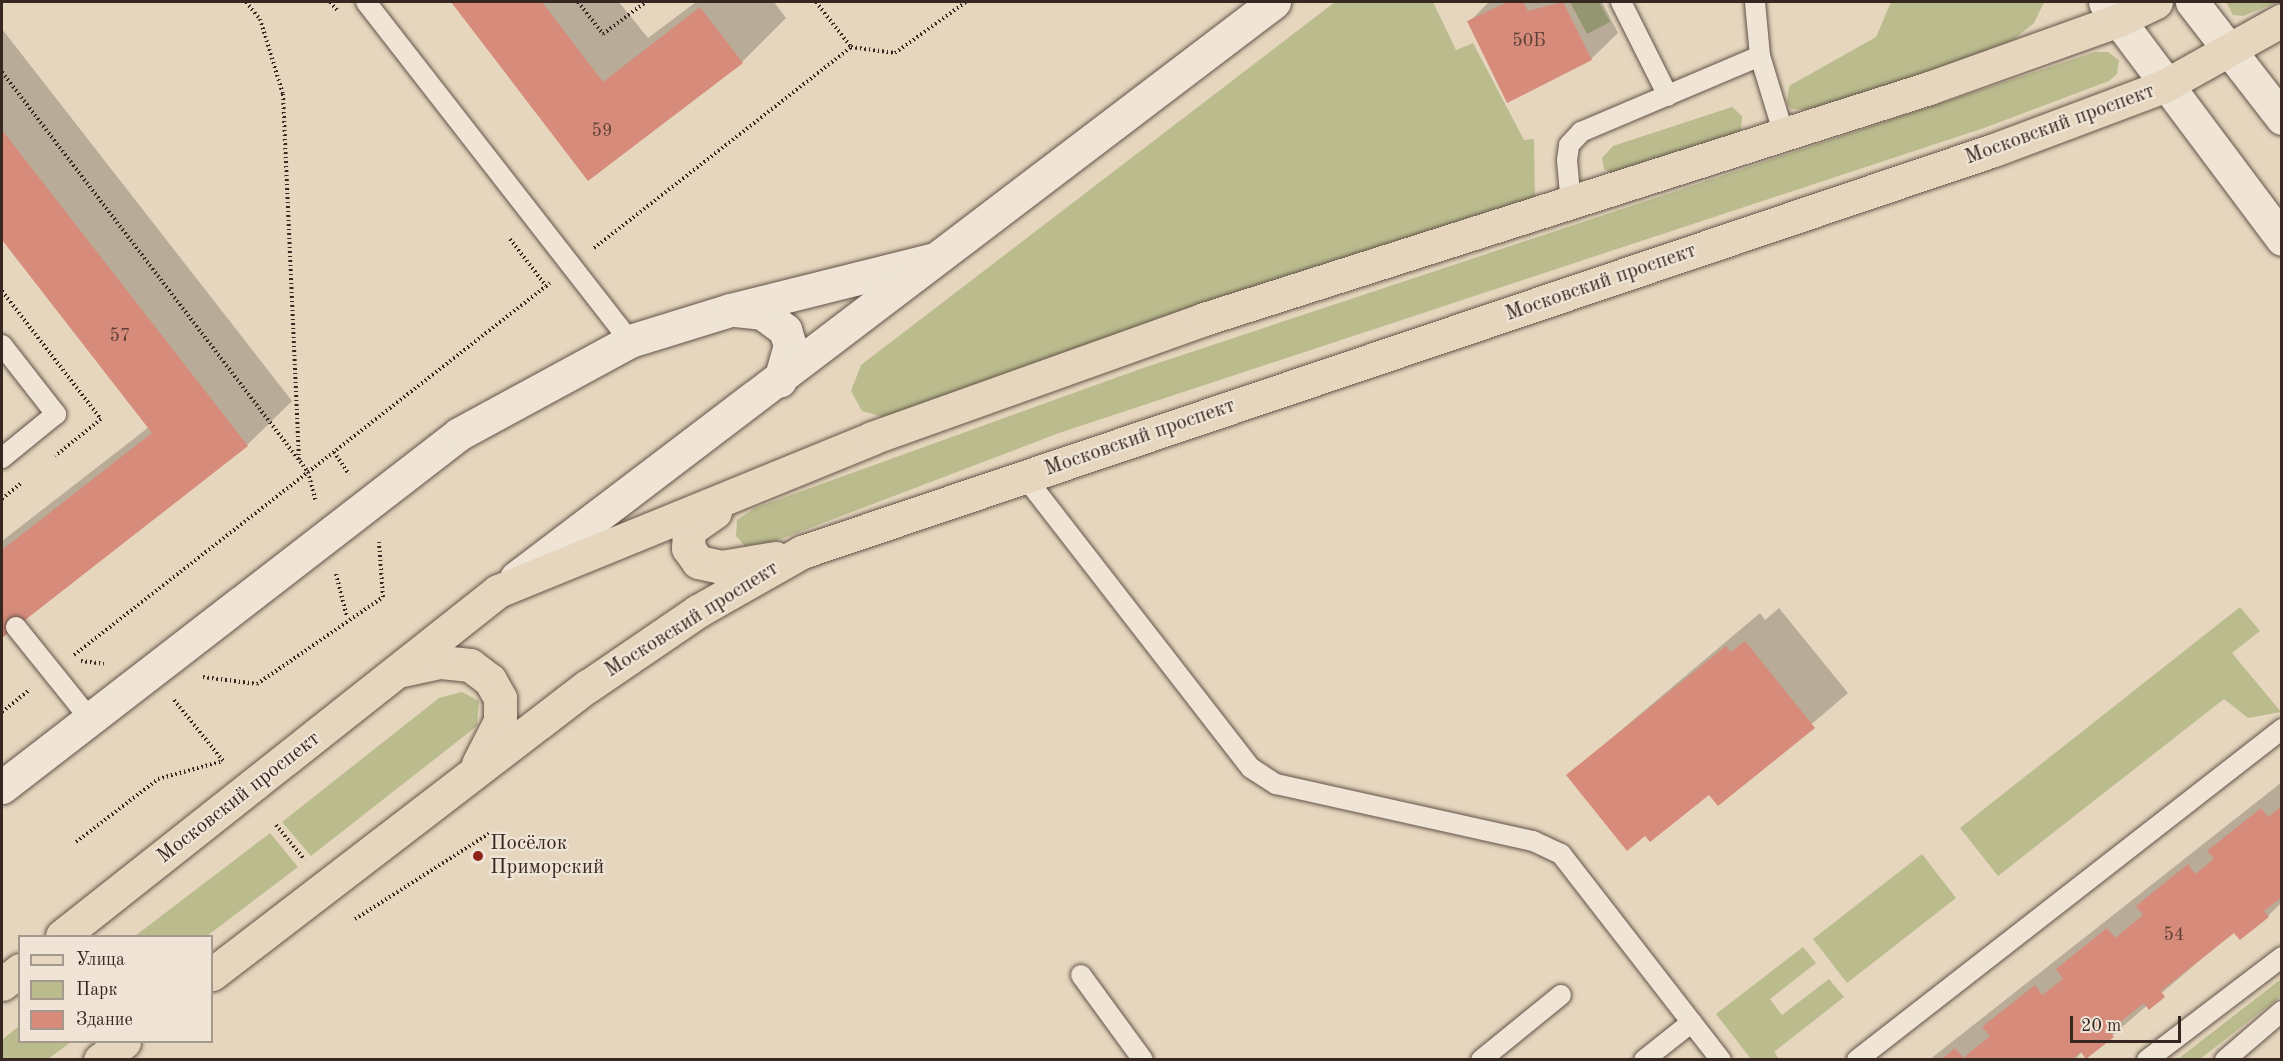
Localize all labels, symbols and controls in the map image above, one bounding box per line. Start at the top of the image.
house number: 50Б [1512,30,1546,52]
street label: Московский проспект [1962,79,2158,171]
house number: 59 [592,120,612,142]
street label: Московский проспект [1502,239,1700,327]
house number: 57 [110,325,130,347]
street label: Московский проспект [1041,394,1239,482]
street label: Московский проспект [601,556,783,684]
street label: Московский проспект [152,727,326,869]
place label: Посёлок Приморский [490,831,604,881]
marker: Посёлок Приморский [471,849,485,863]
house number: 54 [2164,924,2184,946]
legend [18,935,213,1043]
text: Улица [76,951,125,969]
text: Парк [76,981,117,999]
scale bar [2073,1004,2184,1042]
text: Здание [76,1011,133,1029]
text: 20 m [2081,1017,2121,1035]

